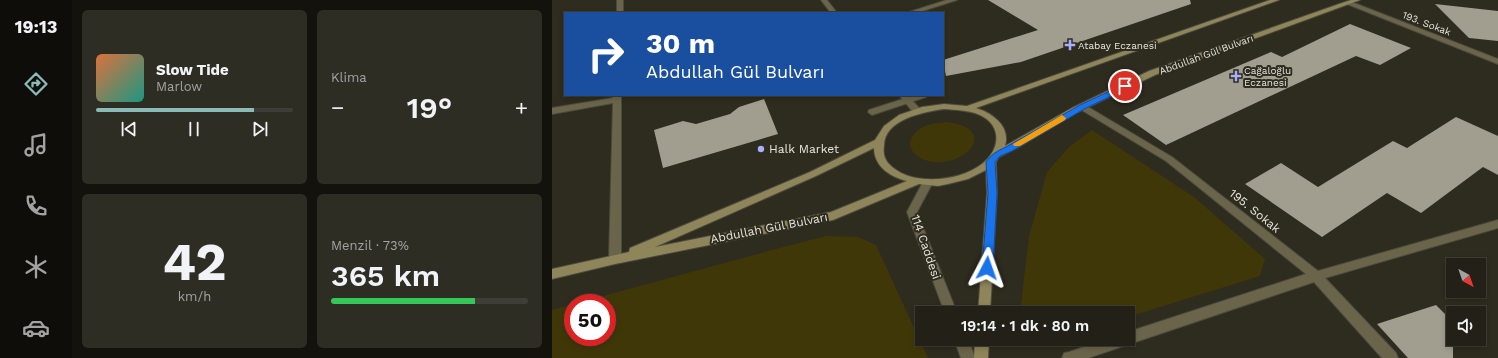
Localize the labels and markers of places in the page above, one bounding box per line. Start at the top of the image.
marker: Atabay Eczanesi [1065,40,1075,50]
place label: Atabay Eczanesi [1078,40,1157,51]
place label: Cağaloğlu Eczanesi [1244,65,1291,88]
pin [1108,69,1142,103]
marker: Cağaloğlu Eczanesi [1231,71,1241,81]
place label: Halk Market [769,142,839,156]
marker: Halk Market [756,144,766,154]

